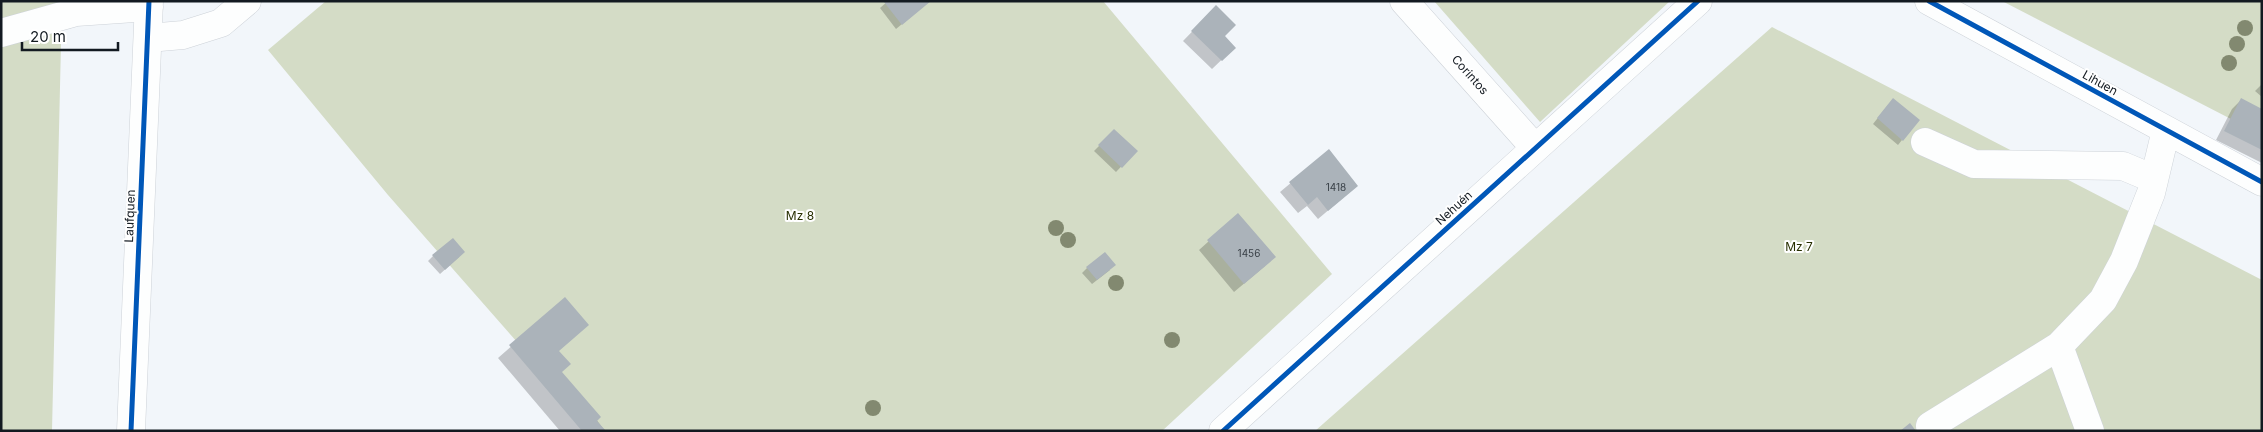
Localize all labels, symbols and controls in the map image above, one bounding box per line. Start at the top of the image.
scale bar [22,20,119,52]
text: 20 m [30,27,66,46]
street label: Corintos [1449,52,1492,98]
street label: Lihuen [2080,67,2120,98]
house number: 1418 [1326,181,1346,193]
street label: Nehuén [1432,187,1475,228]
street label: Laufquen [121,189,138,243]
park label: Mz 8 [786,208,814,223]
park label: Mz 7 [1785,239,1813,254]
house number: 1456 [1238,247,1260,259]

